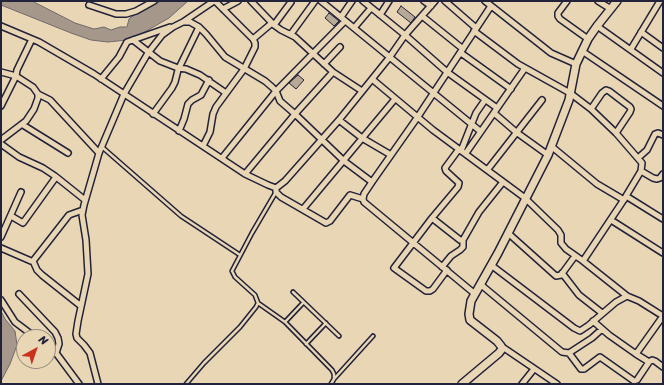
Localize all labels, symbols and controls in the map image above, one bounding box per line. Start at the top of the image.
north arrow [16,329,56,369]
text: N [34,330,52,350]

